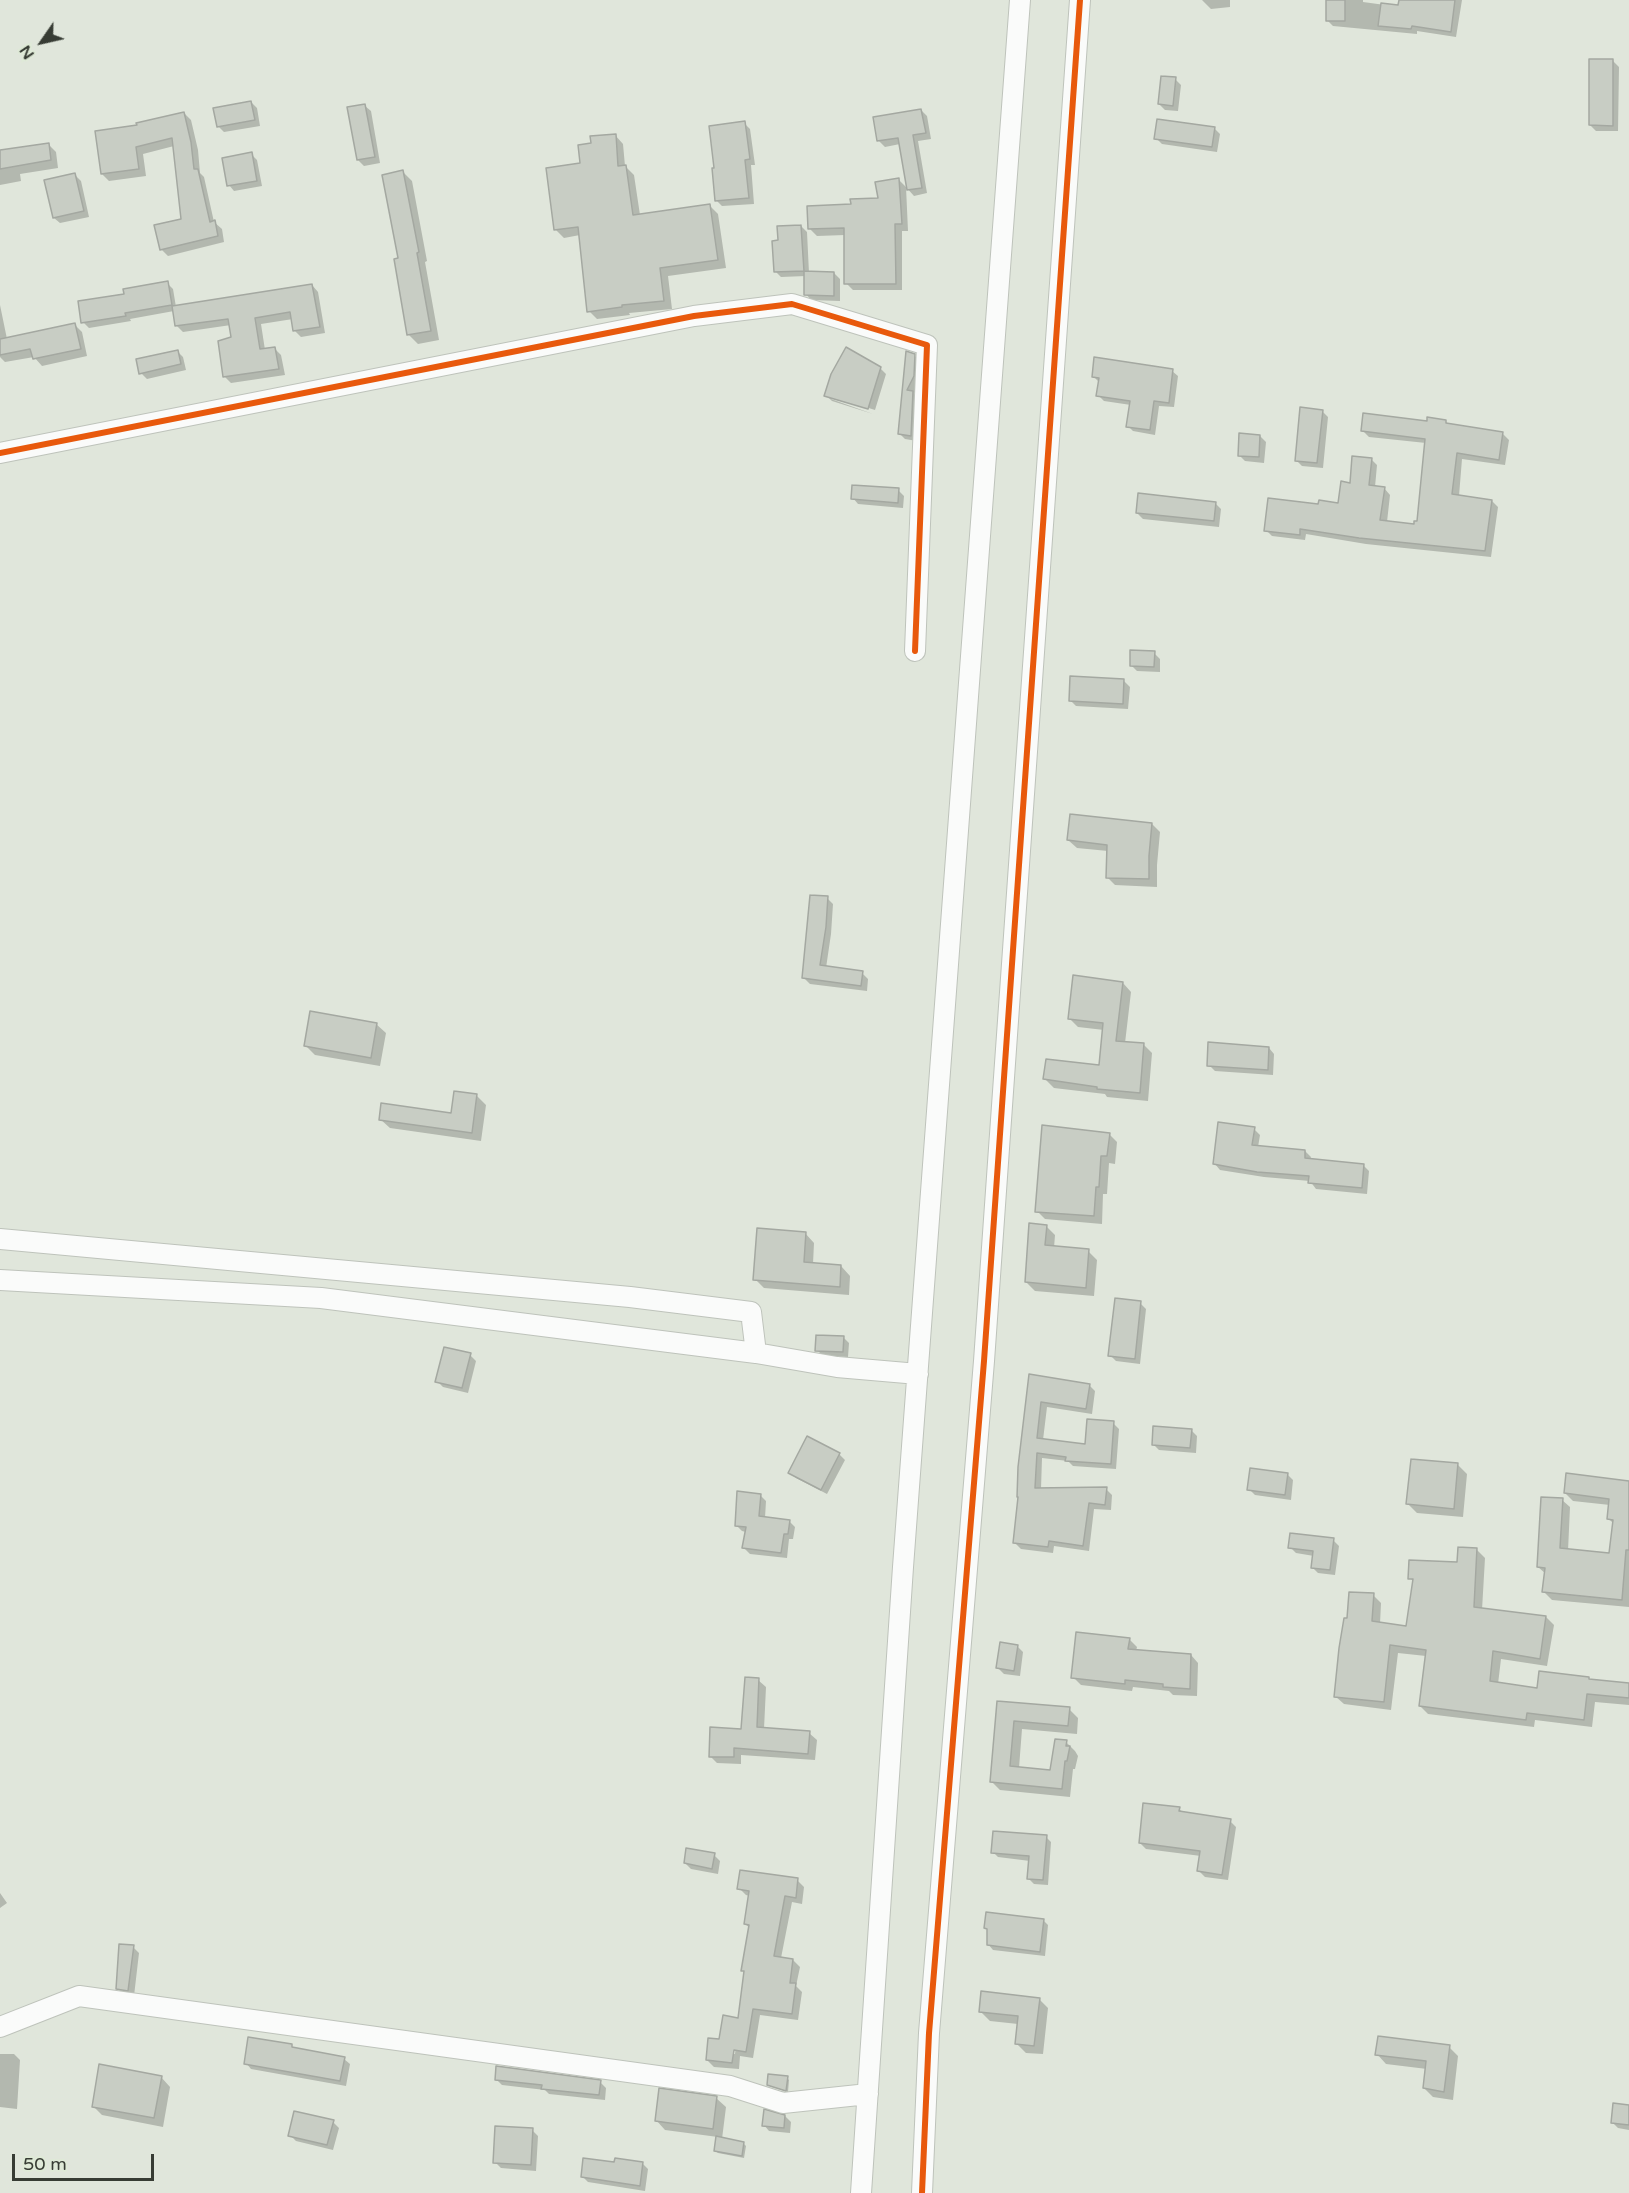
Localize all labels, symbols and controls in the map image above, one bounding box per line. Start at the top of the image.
north arrow [12,12,72,72]
text: N [15,41,39,63]
scale bar [15,2142,158,2180]
text: 50 m [23,2153,67,2175]

